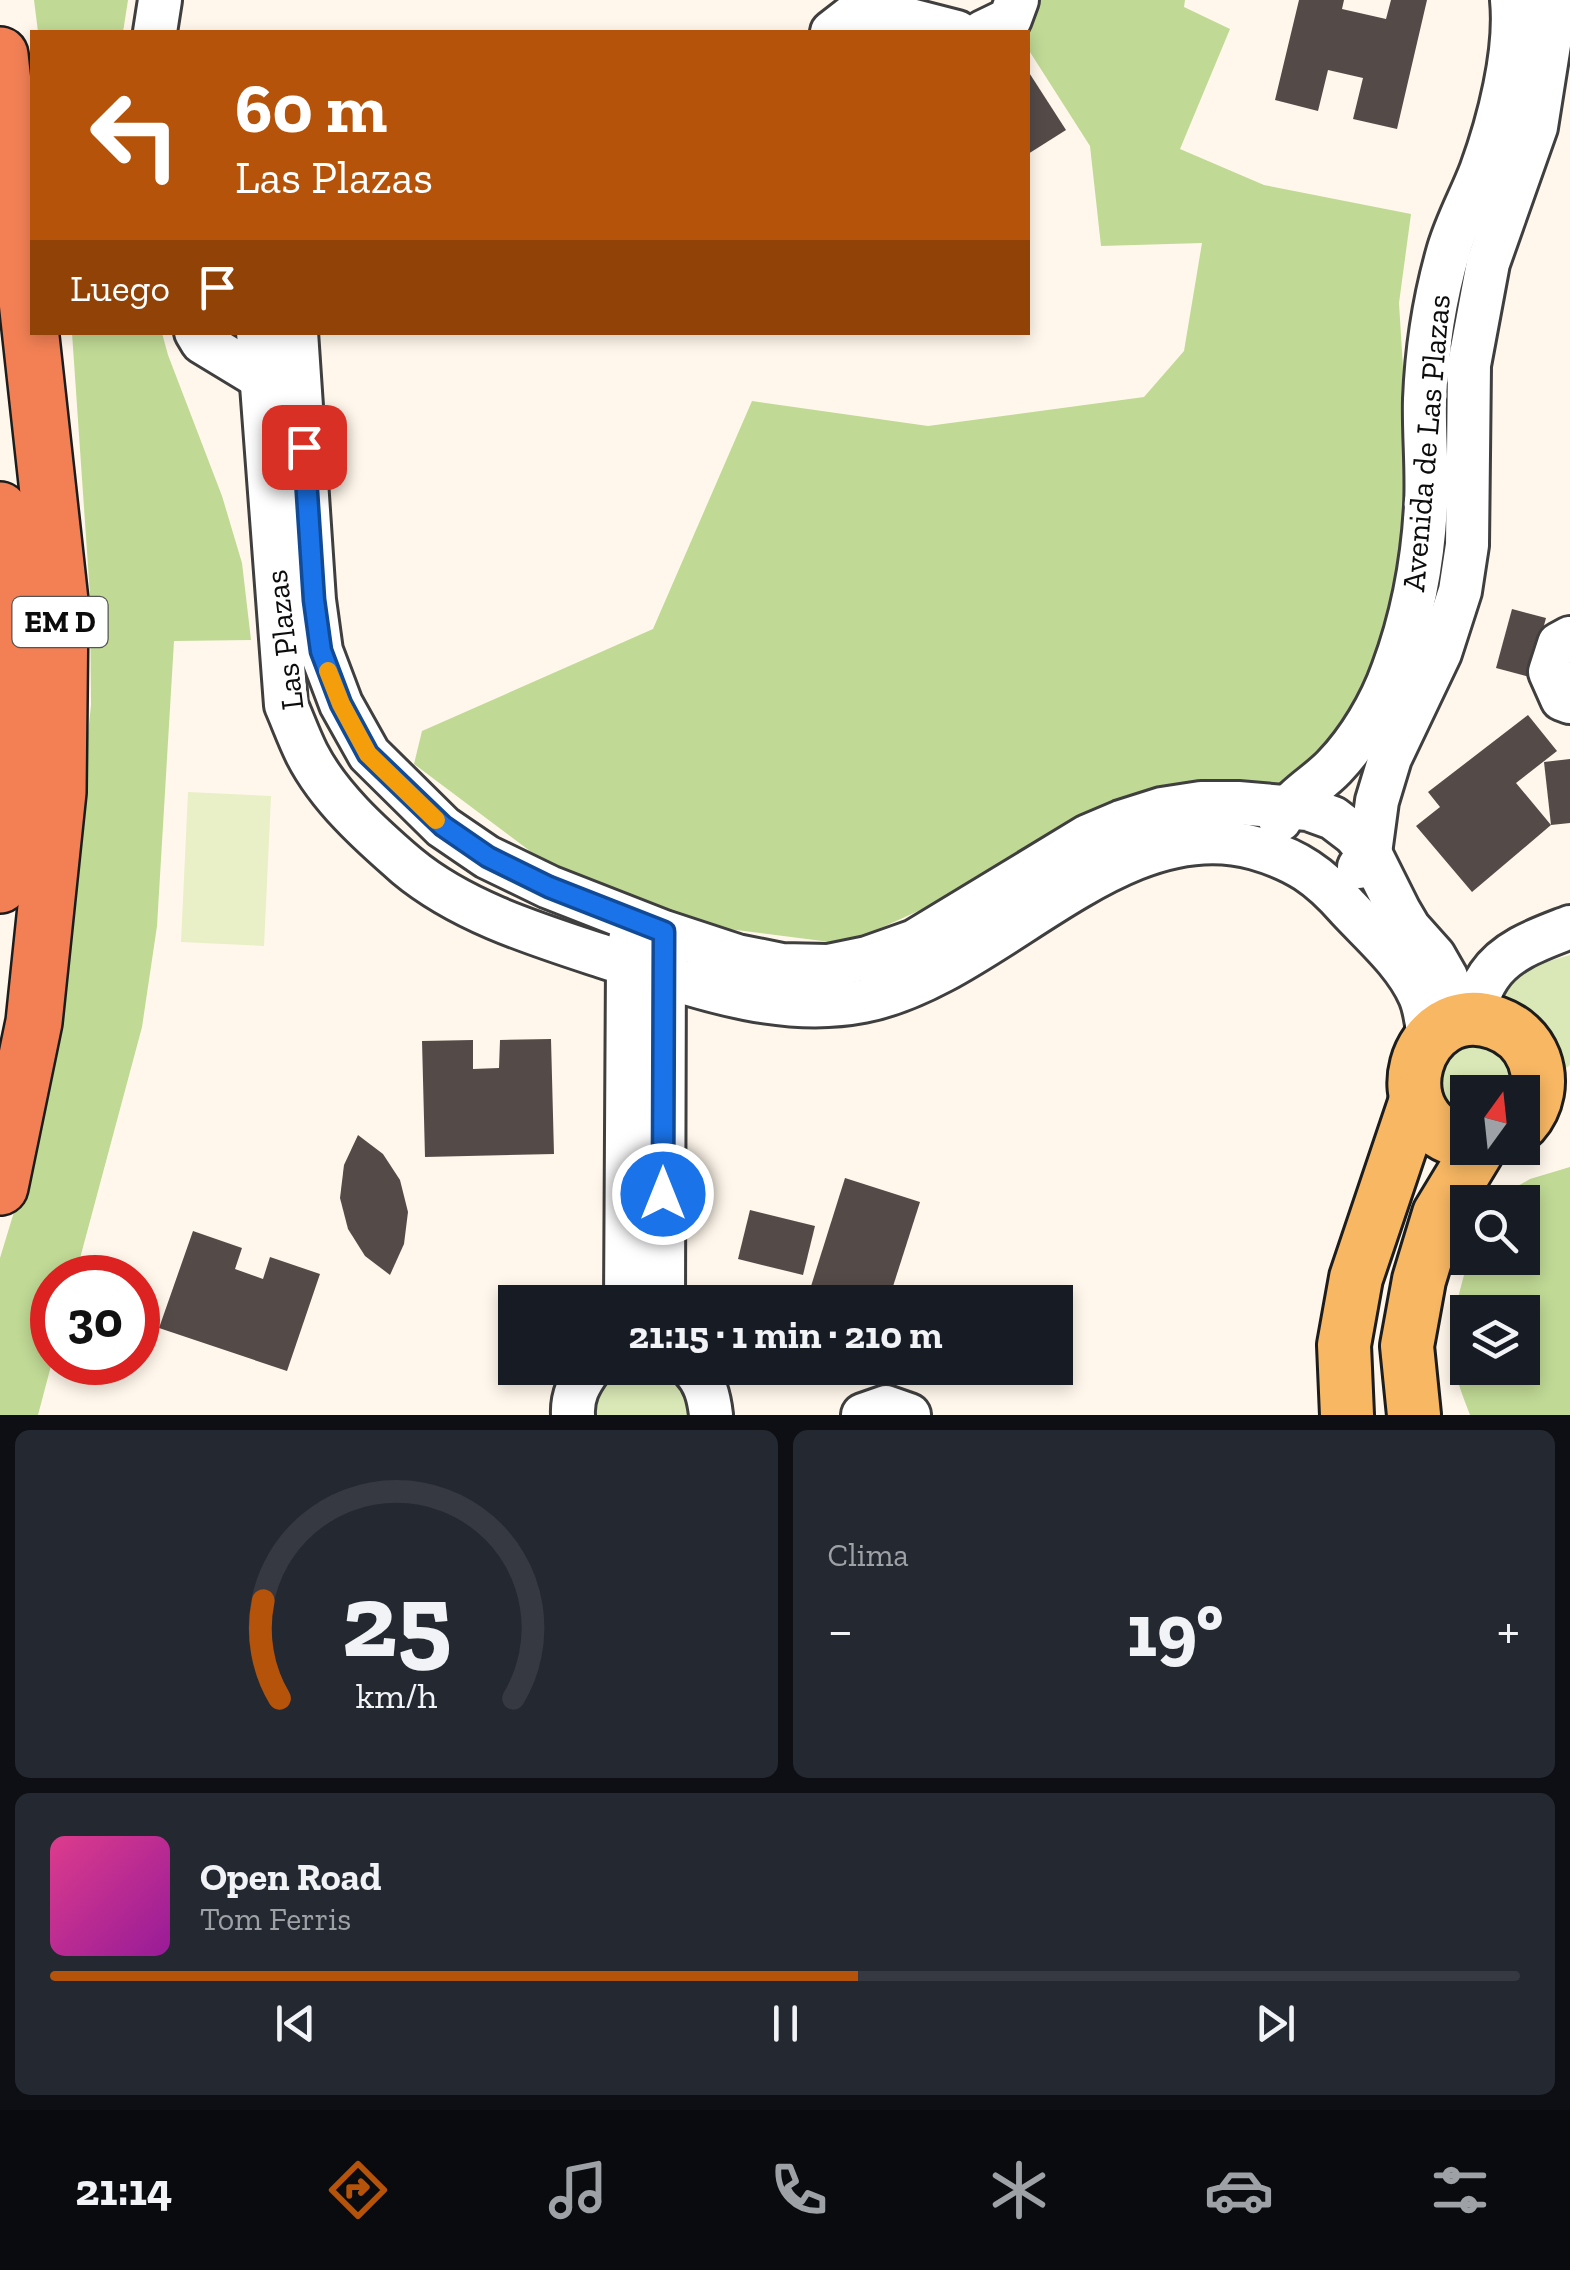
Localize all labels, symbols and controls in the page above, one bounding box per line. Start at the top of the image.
text: 60 m [235,66,387,150]
icon: left [70,70,200,200]
text: Las Plazas [235,151,433,205]
icon: arrive [190,260,245,315]
text: Luego [70,265,170,311]
street label: Avenida de Las Plazas [1394,293,1458,593]
pin [262,405,347,490]
icon: arrive [277,420,332,475]
street label: Las Plazas [257,568,311,712]
road number: EM D [12,597,108,647]
north arrow [1450,1075,1540,1165]
map controls [1450,1075,1540,1385]
position arrow [611,1142,715,1246]
button: search [1450,1185,1540,1275]
speed limit sign: 30 [30,1255,160,1385]
button: layers [1450,1295,1540,1385]
text: 21:15 · 1 min · 210 m [629,1312,942,1358]
text: Clima [828,1536,909,1574]
text: 25 [341,1558,451,1683]
text: 19° [1127,1585,1223,1675]
text: − [828,1597,853,1663]
text: + [1497,1597,1520,1663]
text: km/h [355,1674,437,1717]
text: Open Road [200,1854,382,1900]
text: Tom Ferris [200,1900,351,1938]
icon: previous [268,1996,323,2051]
icon: pause [758,1996,813,2051]
icon: next [1248,1996,1303,2051]
icon: directions [323,2155,393,2225]
icon: music [543,2155,613,2225]
icon: phone [764,2155,834,2225]
icon: climate [984,2155,1054,2225]
icon: car [1204,2155,1274,2225]
icon: filters [1425,2155,1495,2225]
text: 21:14 [75,2163,173,2217]

